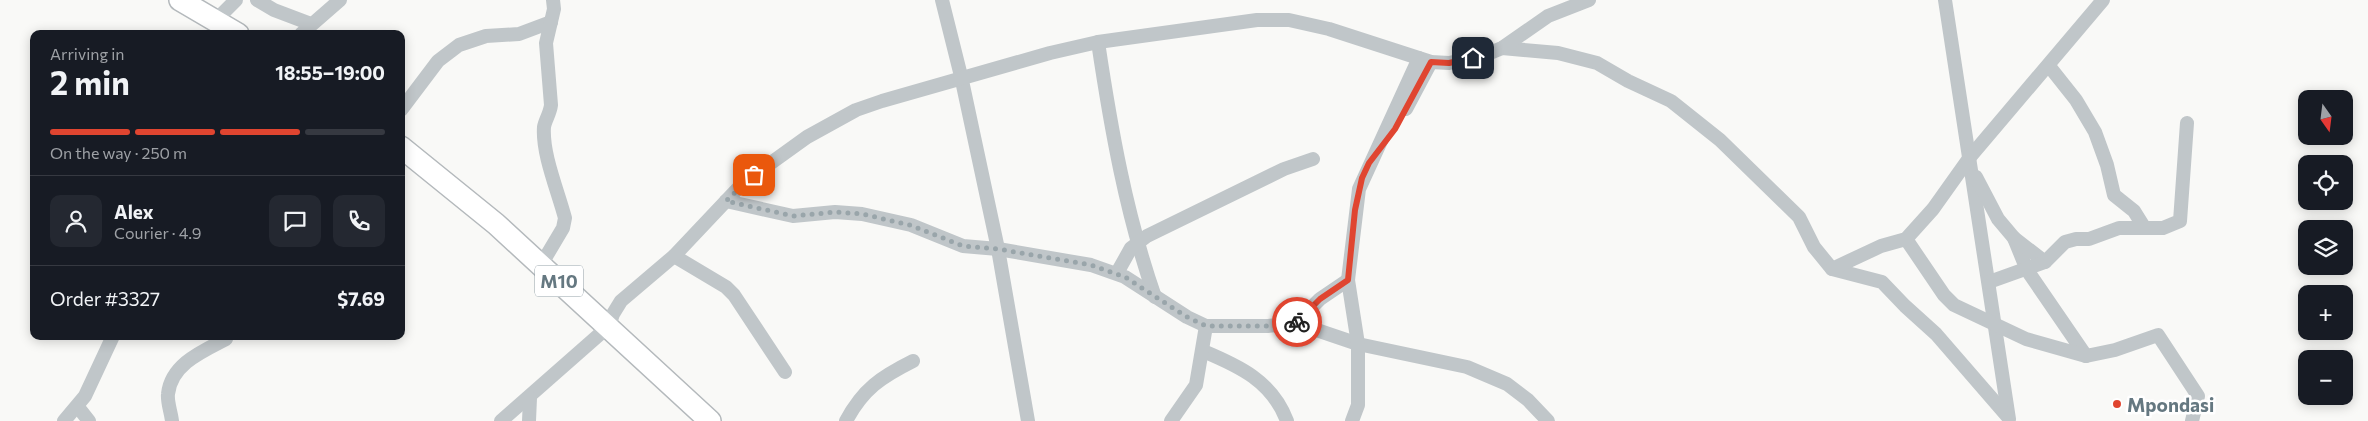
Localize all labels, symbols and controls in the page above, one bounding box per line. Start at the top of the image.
pin [1452,37,1494,79]
text: Arriving in [50,44,124,63]
icon: home [1459,44,1487,72]
text: 18:55–19:00 [275,61,385,84]
text: 2 min [50,62,130,102]
north arrow [2298,90,2352,145]
map controls [2298,90,2353,405]
text: On the way · 250 m [50,143,187,162]
pin [733,154,775,196]
button: locate [2298,155,2353,210]
icon: bag [740,161,768,189]
button: person [50,195,102,247]
button: chat [269,195,321,247]
button: phone [333,195,385,247]
text: Alex [114,200,154,223]
button: layers [2298,220,2353,275]
text: Courier · 4.9 [114,223,201,242]
road number: M10 [535,266,583,296]
button: + [2298,285,2353,340]
text: Order #3327 [50,287,160,310]
text: $7.69 [337,287,385,310]
courier [1272,297,1322,347]
icon: bike [1283,308,1311,336]
button: − [2298,350,2353,405]
place label: Mpondasi [2127,393,2214,416]
marker: Mpondasi [2111,398,2123,410]

